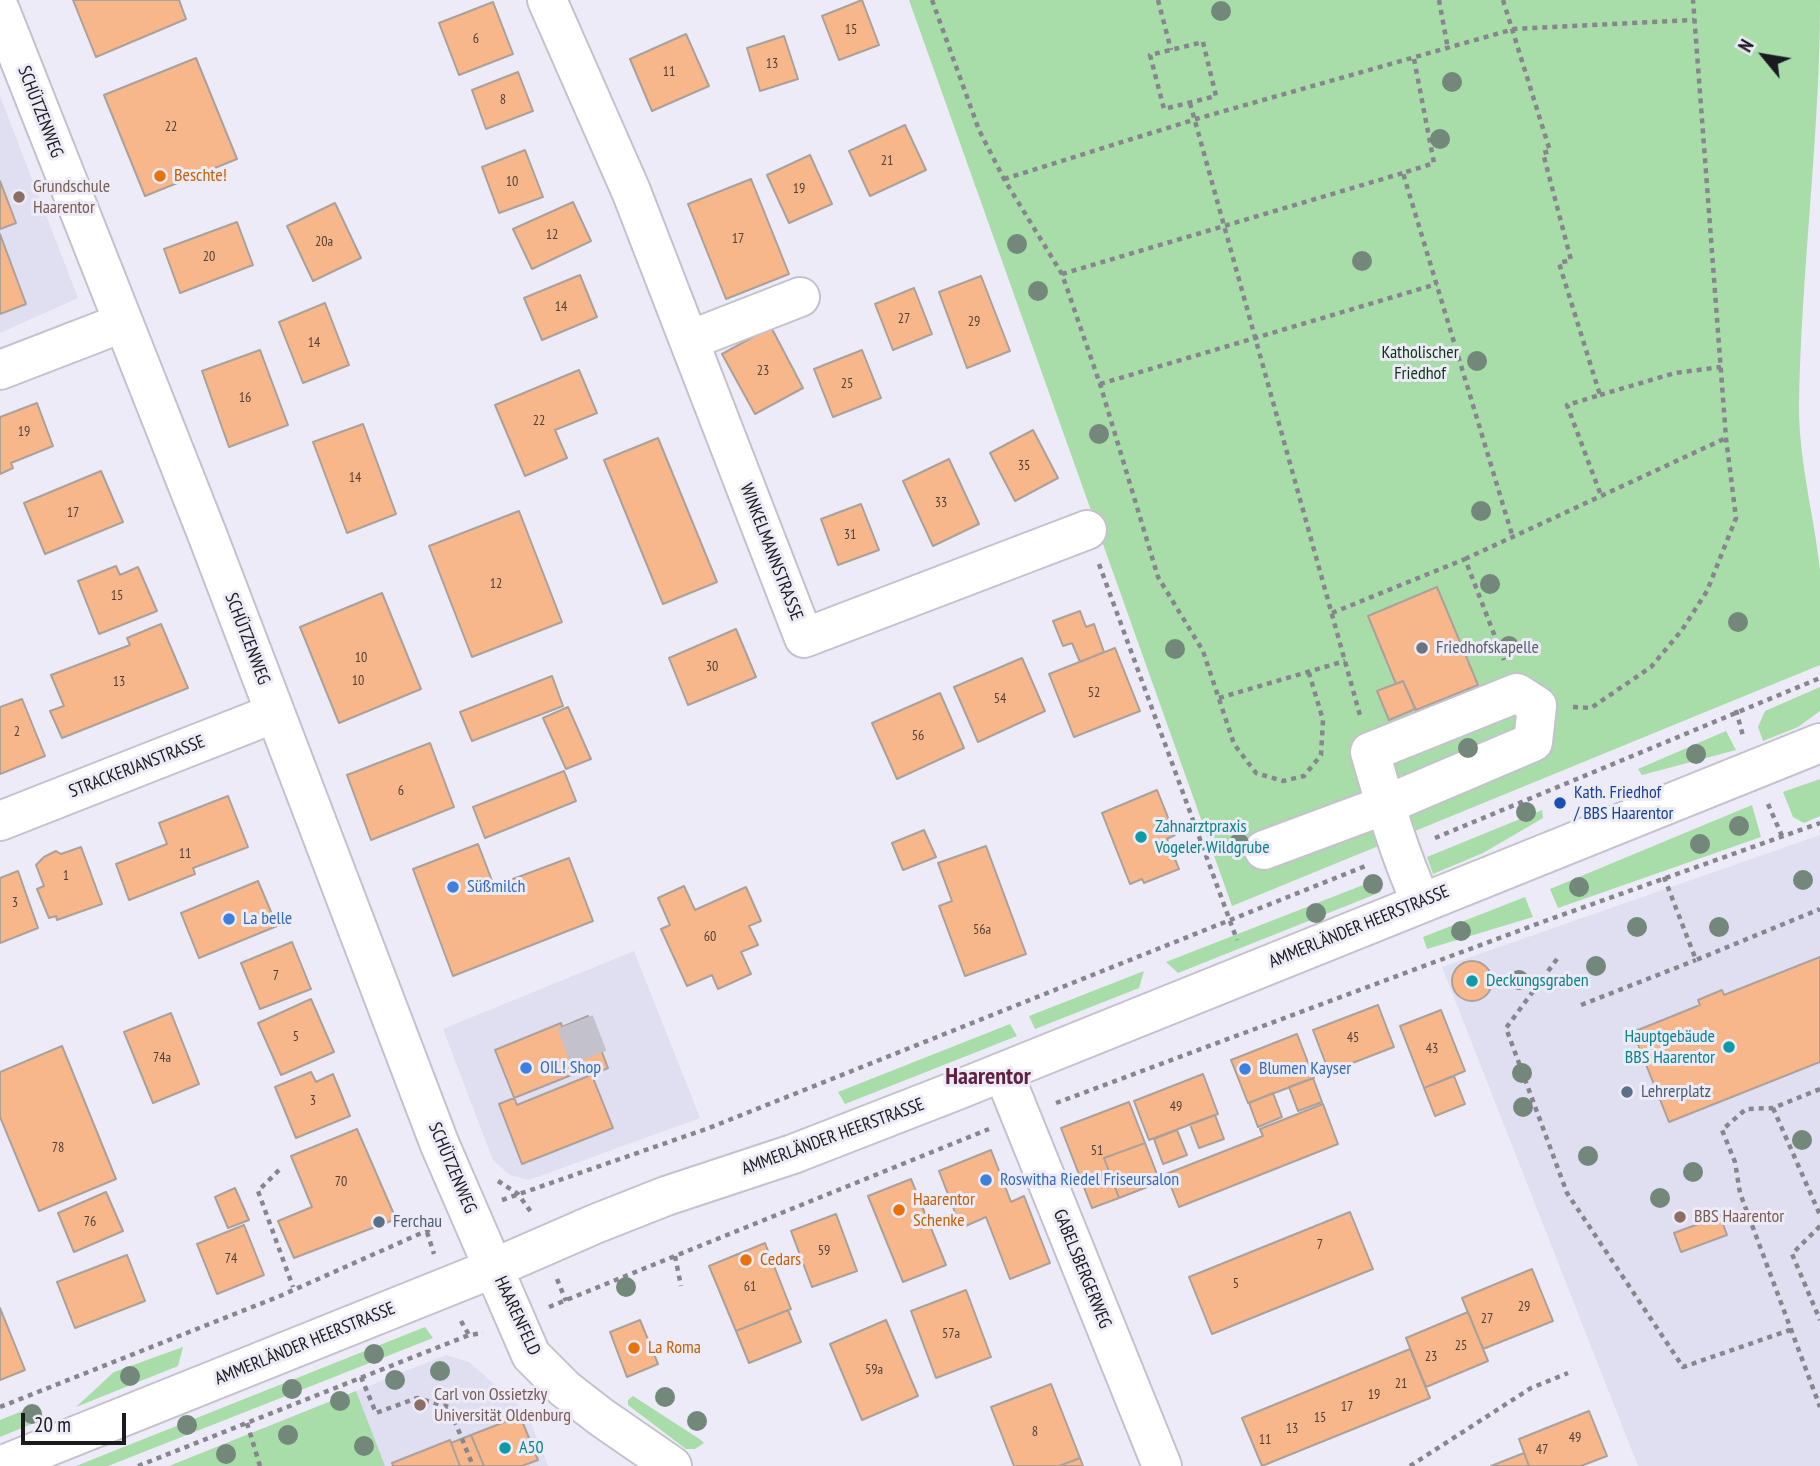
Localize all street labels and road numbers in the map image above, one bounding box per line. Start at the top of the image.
street label: SCHÜTZENWEG [13,63,67,161]
street label: WINKELMANNSTRASSE [735,480,807,624]
street label: SCHÜTZENWEG [220,590,274,688]
street label: STRACKERJANSTRASSE [66,731,208,803]
street label: AMMERLÄNDER HEERSTRASSE [1266,881,1452,973]
street label: AMMERLÄNDER HEERSTRASSE [739,1094,927,1180]
street label: SCHÜTZENWEG [423,1119,481,1217]
street label: GABELSBERGERWEG [1048,1206,1116,1332]
street label: HAARENFELD [489,1273,545,1359]
street label: AMMERLÄNDER HEERSTRASSE [212,1298,398,1390]

